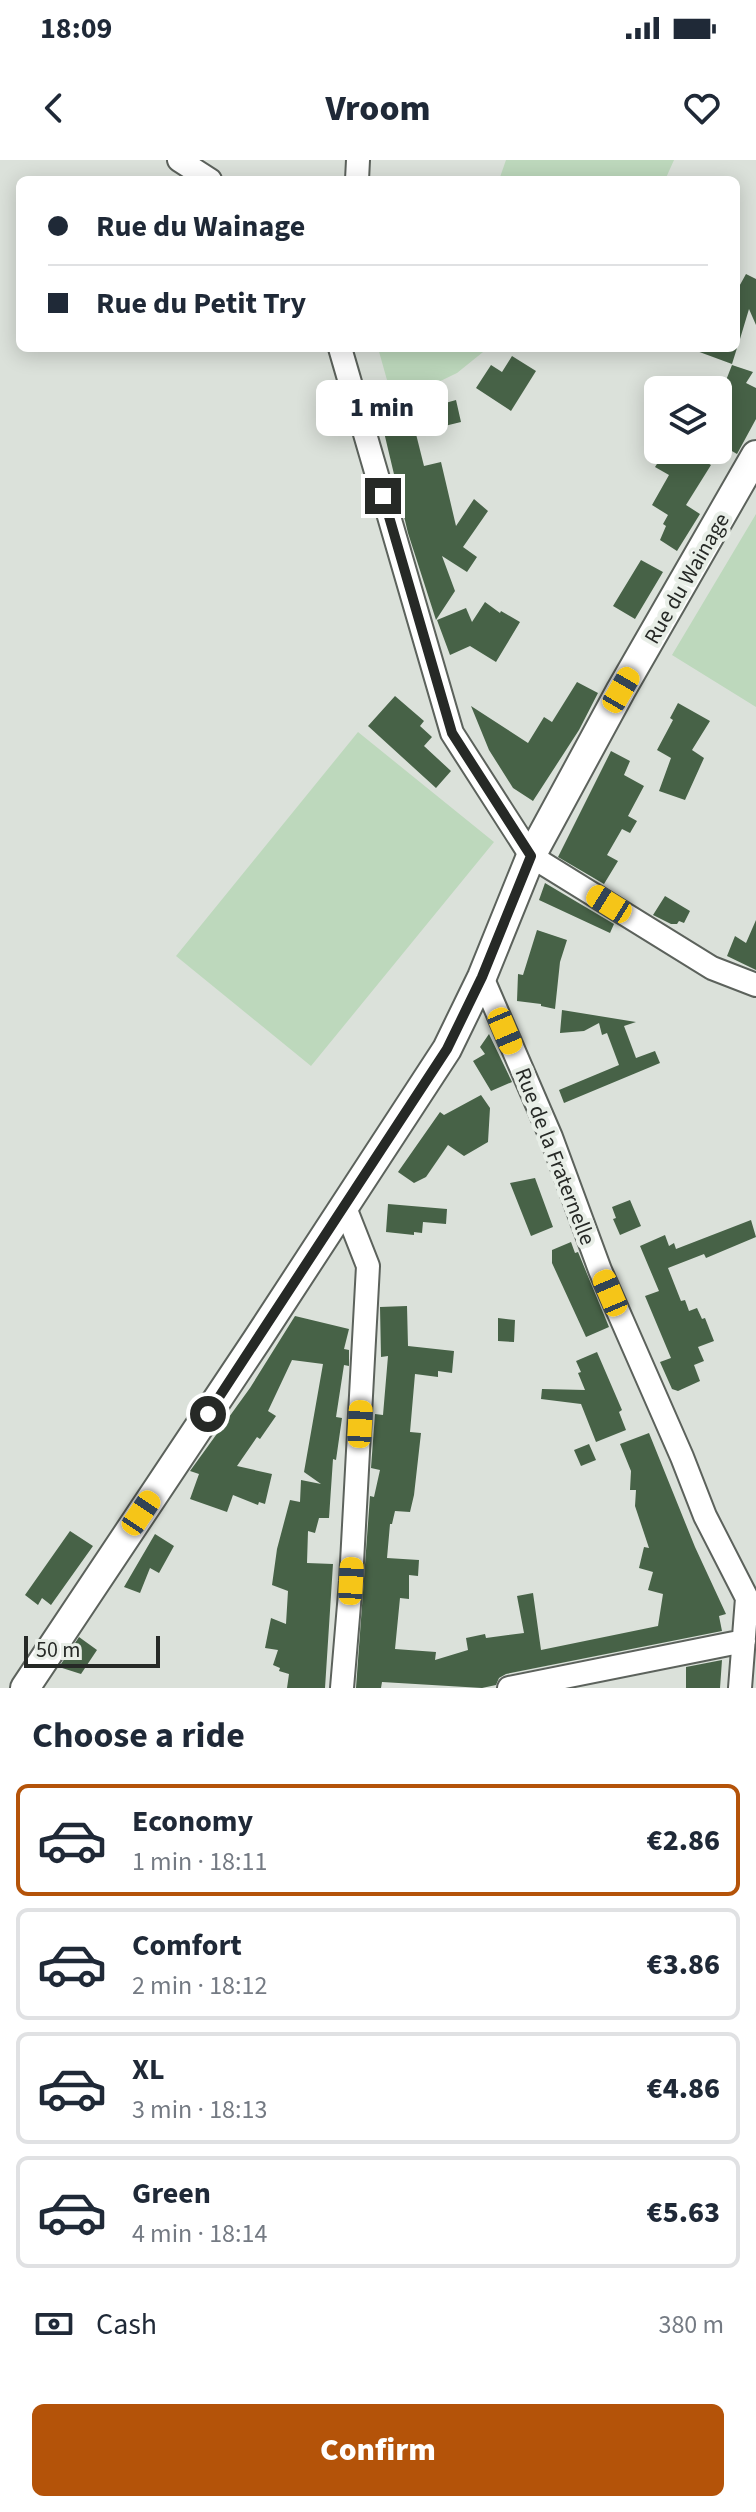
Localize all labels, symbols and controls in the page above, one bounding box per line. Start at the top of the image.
text: 18:09 [40,7,112,50]
text: Vroom [325,83,431,134]
icon: back [32,86,76,130]
icon: heart [680,86,724,130]
text: Rue du Wainage [96,205,305,248]
text: Rue du Petit Try [96,282,306,325]
map controls [644,376,732,464]
button: layers [644,376,732,464]
callout: 1 min [317,380,449,436]
text: 1 min [350,389,414,426]
route end [365,478,401,514]
street label: Rue du Wainage [636,507,737,650]
car [599,663,643,717]
car [582,881,636,927]
car [485,1004,525,1058]
street label: Rue de la Fraternelle [507,1063,604,1250]
car [590,1266,630,1320]
route start [190,1396,226,1432]
car [347,1399,373,1449]
car [118,1486,164,1540]
car [338,1556,364,1606]
scale bar [24,1632,160,1668]
text: 50 m [36,1634,81,1666]
text: Choose a ride [32,1710,245,1761]
text: Economy [132,1800,253,1843]
icon: car [36,1804,108,1876]
text: €2.86 [647,1819,720,1862]
text: 1 min · 18:11 [132,1843,267,1880]
text: Comfort [132,1924,242,1967]
icon: car [36,1928,108,2000]
text: €3.86 [647,1943,720,1986]
text: 2 min · 18:12 [132,1967,267,2004]
text: XL [132,2048,165,2091]
icon: car [36,2052,108,2124]
text: €4.86 [647,2067,720,2110]
text: 3 min · 18:13 [132,2091,267,2128]
text: Green [132,2172,211,2215]
icon: car [36,2176,108,2248]
text: €5.63 [647,2191,720,2234]
text: 4 min · 18:14 [132,2215,267,2252]
icon: cash [32,2302,76,2346]
text: Cash [96,2303,157,2346]
text: 380 m [658,2306,724,2343]
button: Confirm [32,2404,724,2496]

